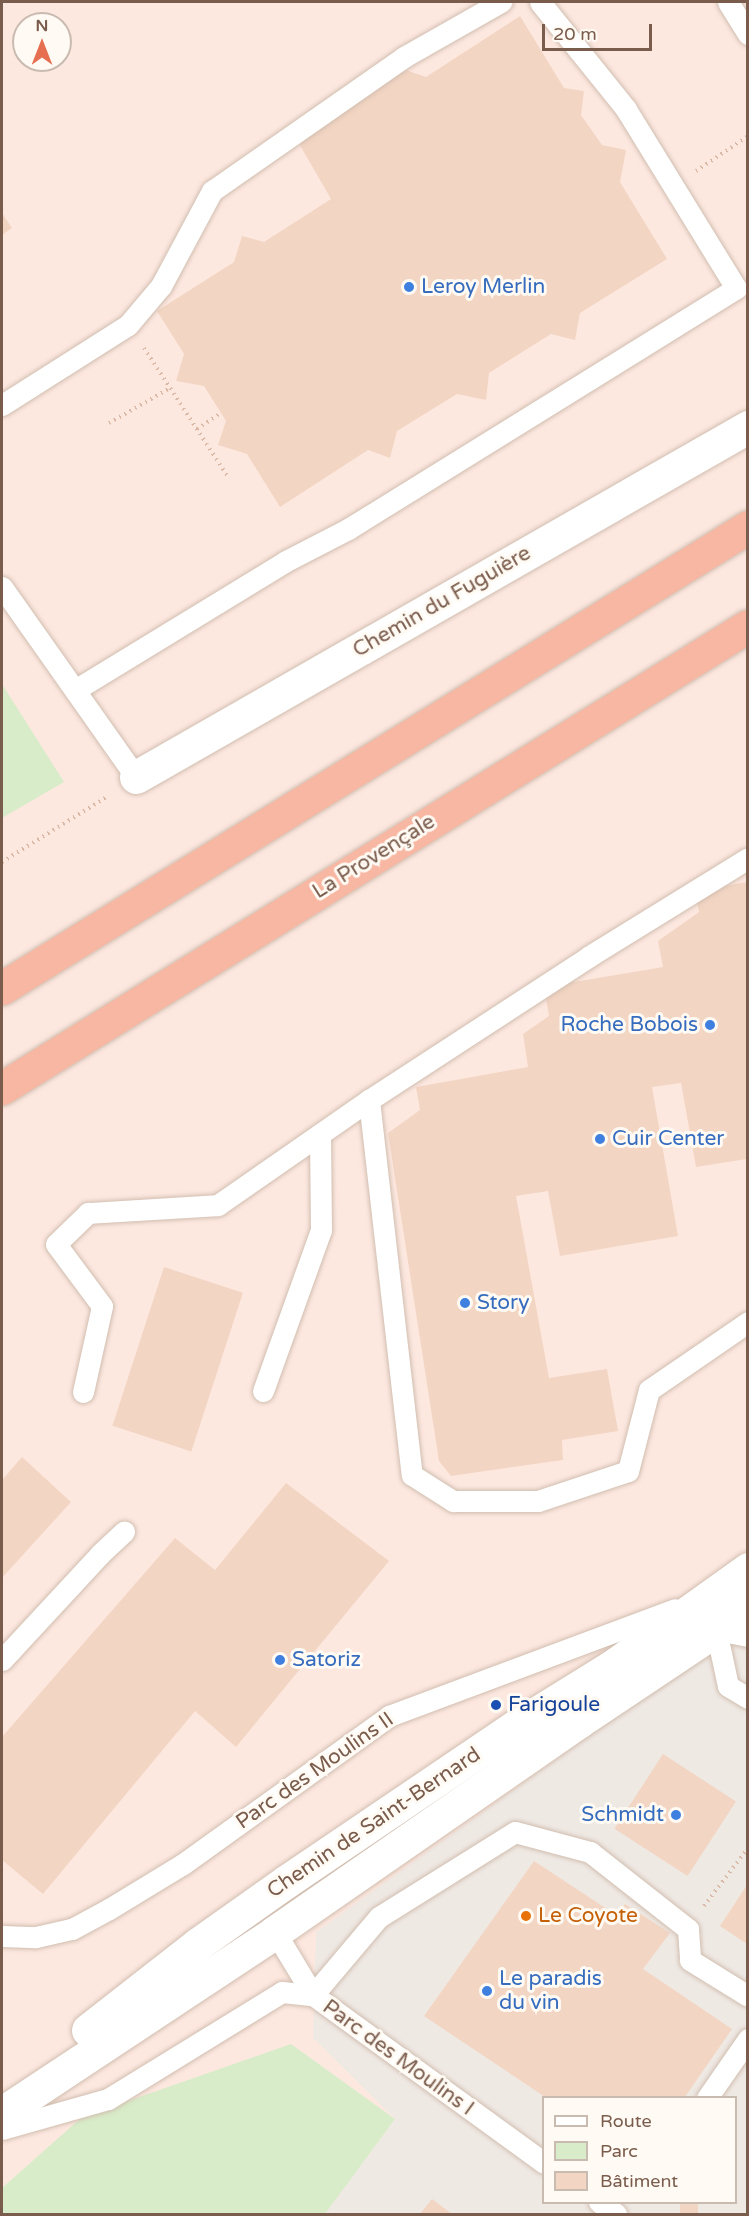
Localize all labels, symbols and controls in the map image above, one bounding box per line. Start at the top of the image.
north arrow [12,12,72,72]
scale bar [545,12,654,50]
text: N [36,16,48,36]
text: 20 m [553,23,597,45]
place label: Leroy Merlin [421,274,545,300]
marker: Leroy Merlin [402,280,416,294]
street label: Chemin du Fuguière [349,541,535,663]
street label: La Provençale [308,809,440,905]
place label: Roche Bobois [560,1012,698,1038]
marker: Roche Bobois [703,1018,717,1032]
place label: Cuir Center [612,1126,724,1152]
marker: Cuir Center [593,1132,607,1146]
place label: Story [477,1290,529,1316]
marker: Story [458,1296,472,1310]
place label: Satoriz [292,1647,361,1673]
marker: Satoriz [273,1653,287,1667]
place label: Farigoule [508,1692,600,1718]
marker: Farigoule [489,1698,503,1712]
street label: Parc des Moulins II [231,1707,399,1835]
street label: Chemin de Saint-Bernard [263,1742,485,1904]
place label: Schmidt [581,1802,664,1828]
marker: Schmidt [669,1808,683,1822]
place label: Le Coyote [538,1903,638,1929]
marker: Le Coyote [519,1909,533,1923]
place label: Le paradis du vin [499,1966,602,2016]
marker: Le paradis du vin [480,1984,494,1998]
street label: Parc des Moulins I [317,1995,479,2121]
legend [542,2096,737,2204]
text: Route [600,2110,652,2132]
text: Parc [600,2140,638,2162]
text: Bâtiment [600,2170,678,2192]

